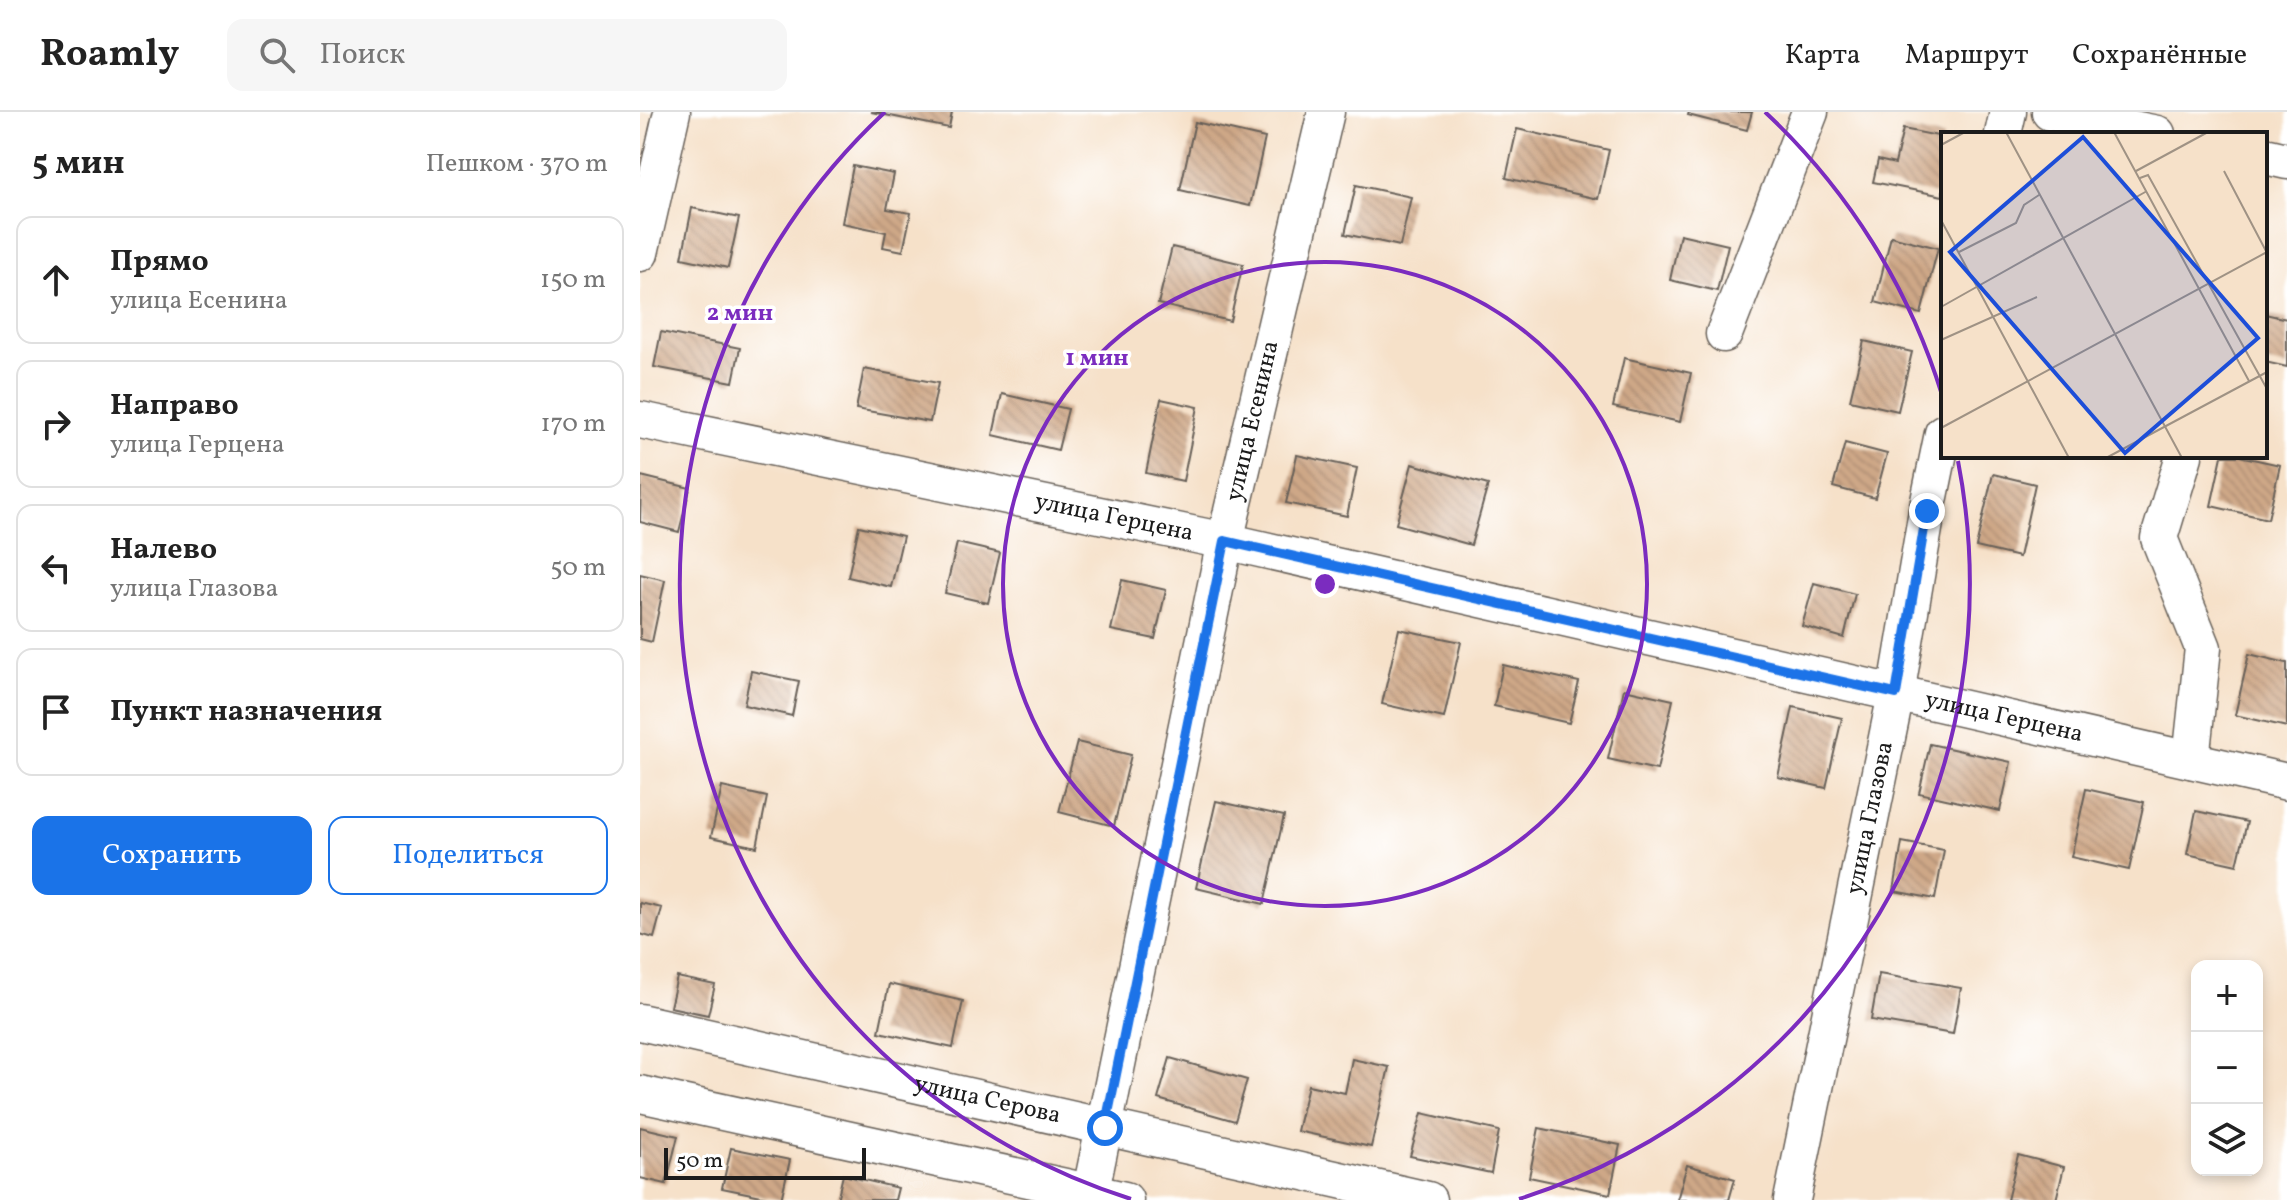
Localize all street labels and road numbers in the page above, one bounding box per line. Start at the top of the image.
street label: улица Есенина [1218,337,1289,505]
street label: улица Герцена [1031,485,1196,551]
street label: улица Герцена [1921,683,2086,752]
street label: улица Глазова [1838,738,1903,898]
street label: улица Серова [911,1067,1064,1133]

